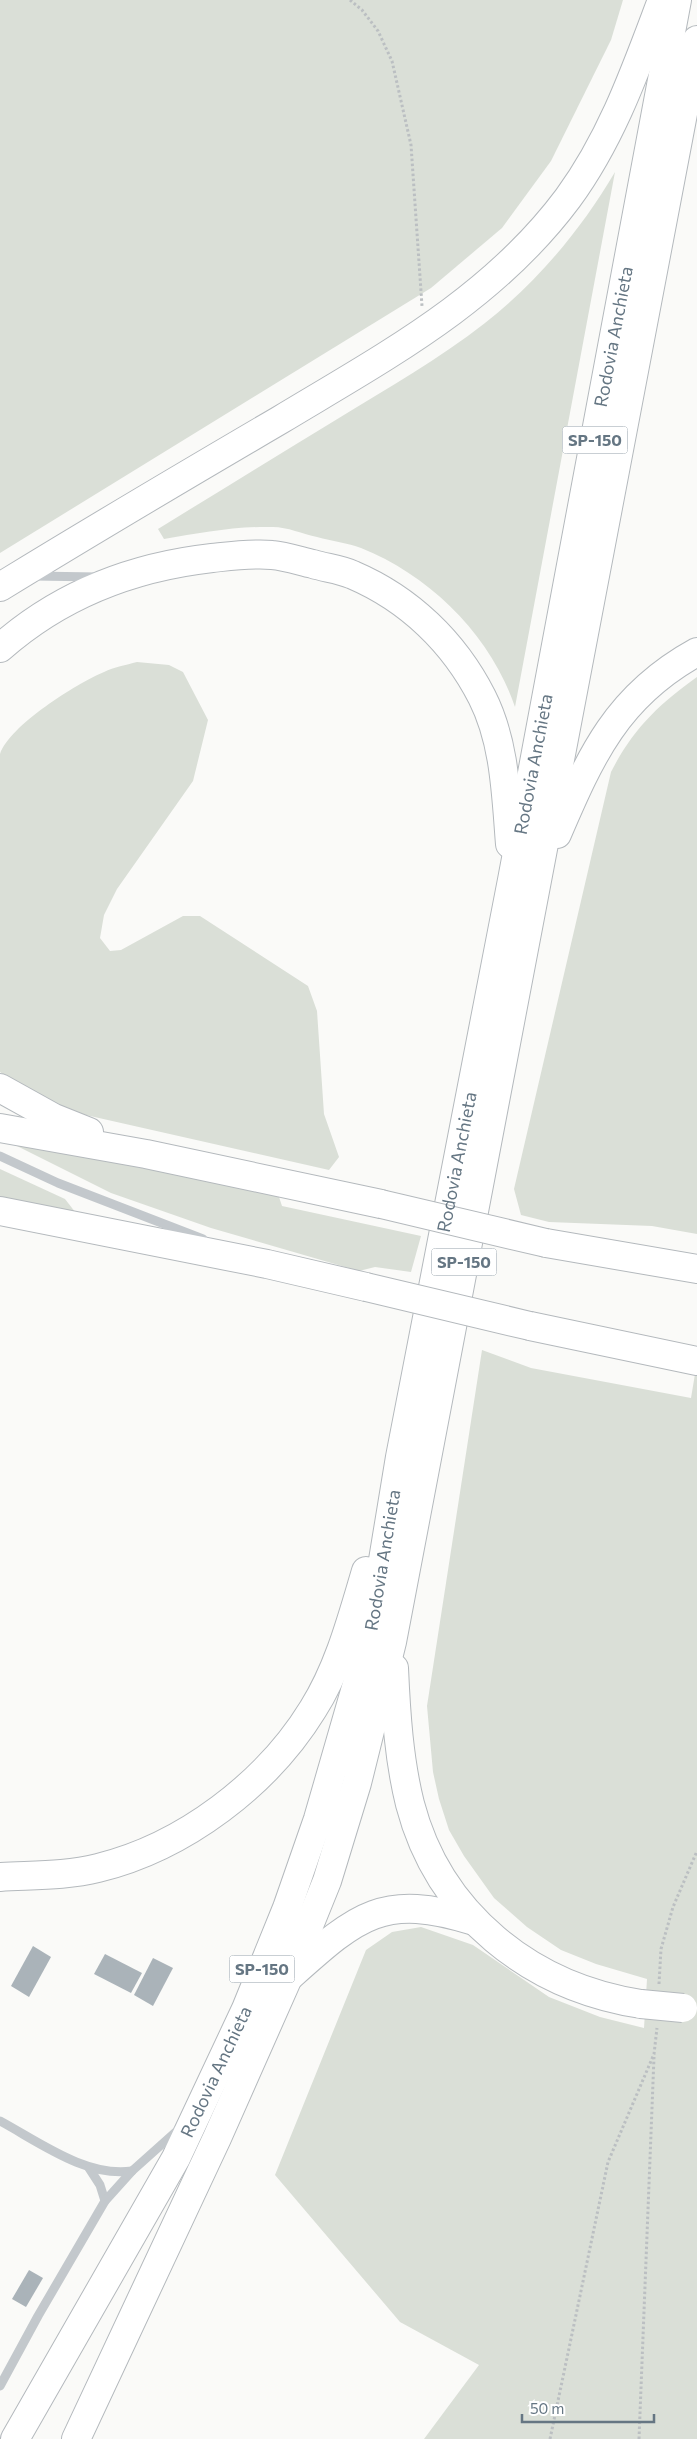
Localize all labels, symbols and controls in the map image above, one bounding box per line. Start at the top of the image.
street label: Rodovia Anchieta [589,264,637,409]
road number: SP-150 [562,426,628,454]
street label: Rodovia Anchieta [509,692,557,836]
street label: Rodovia Anchieta [432,1090,481,1234]
road number: SP-150 [432,1248,496,1276]
street label: Rodovia Anchieta [360,1488,404,1632]
road number: SP-150 [230,1956,294,1982]
street label: Rodovia Anchieta [175,2002,256,2141]
scale bar [522,2392,654,2424]
text: 50 m [530,2399,564,2417]

